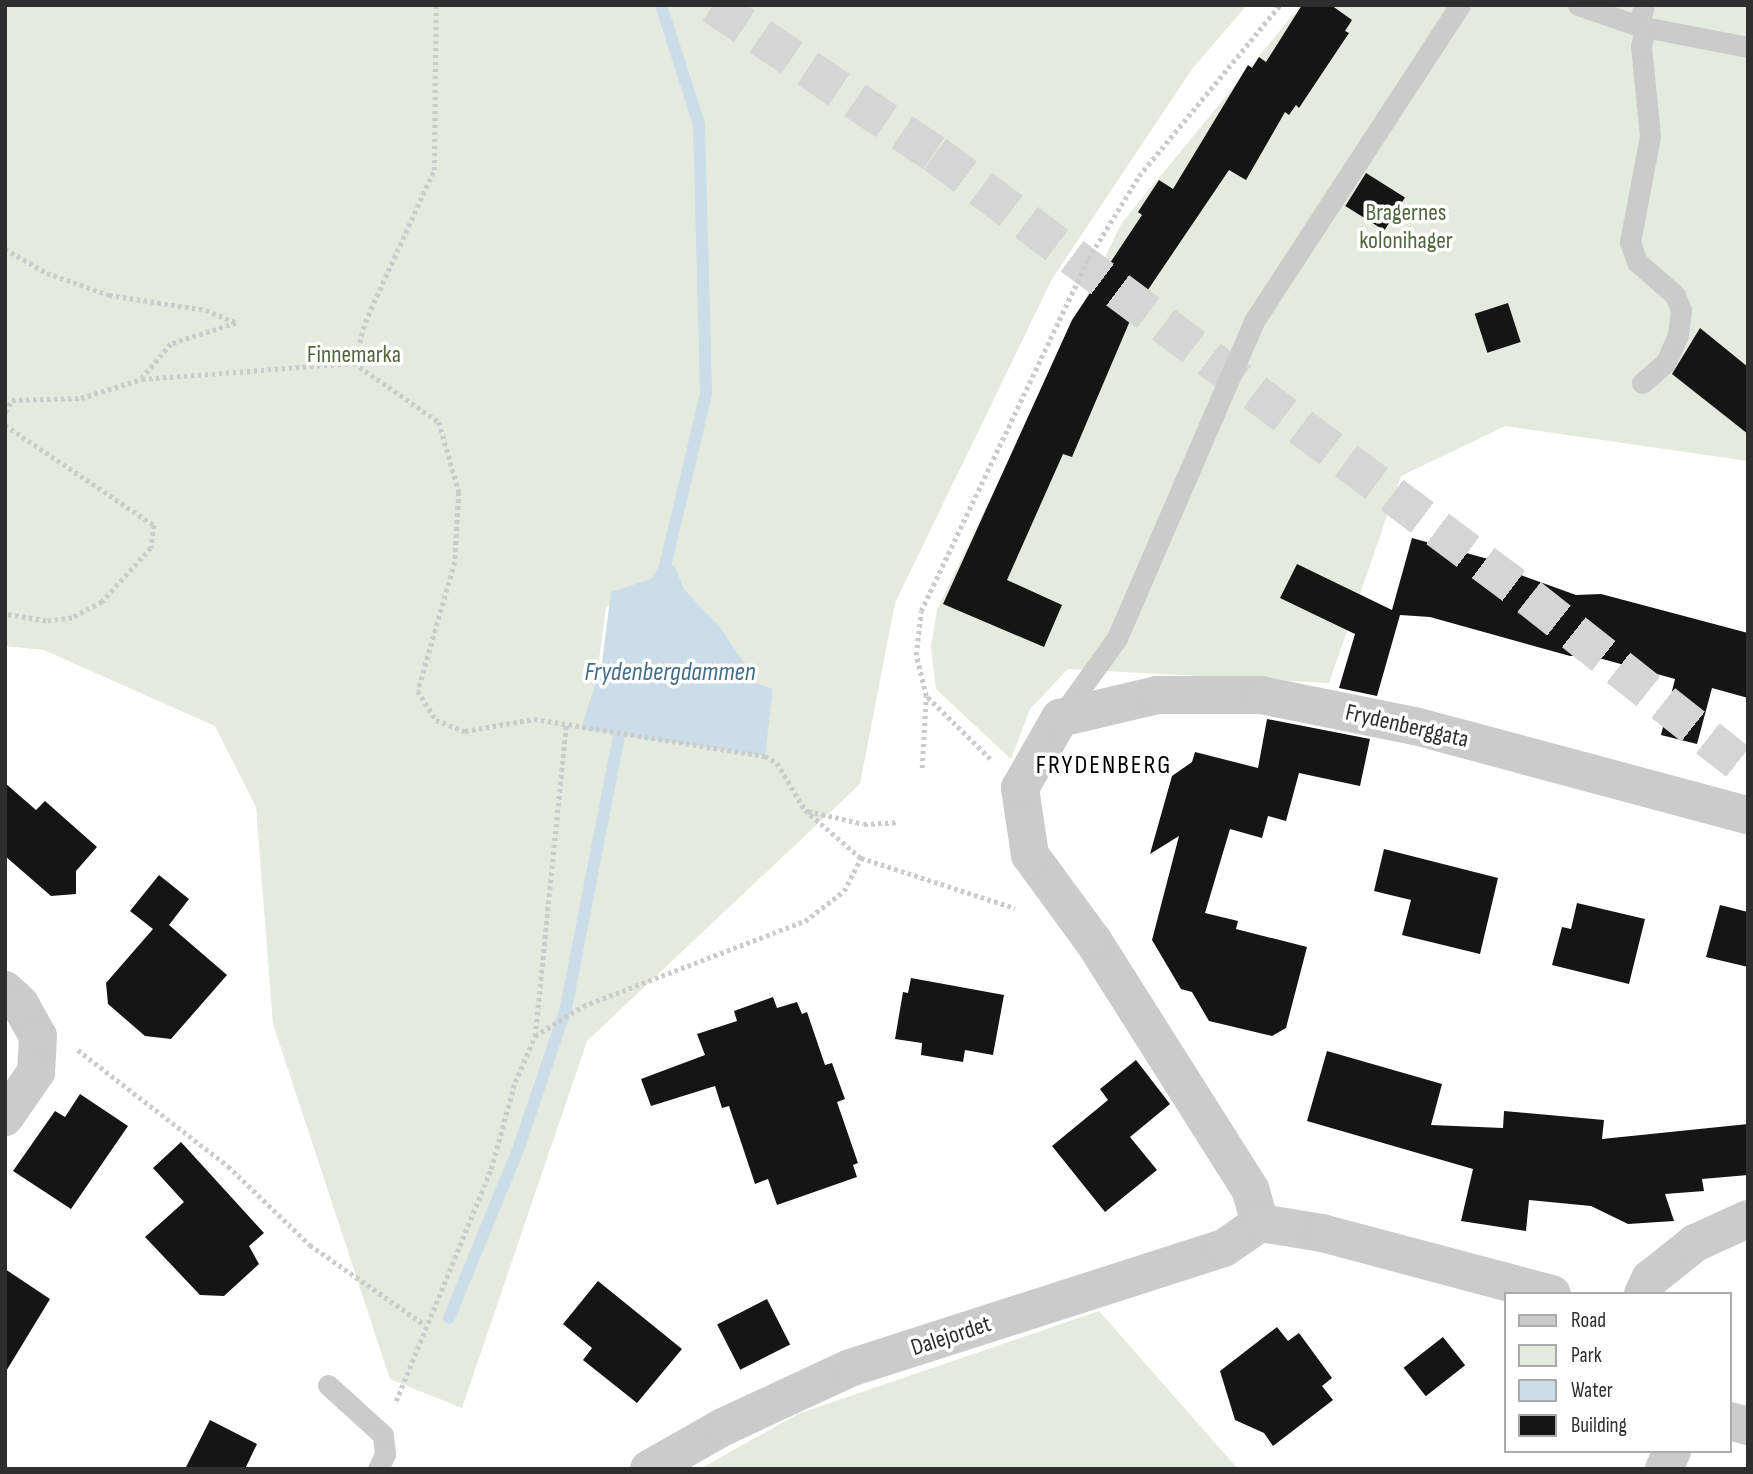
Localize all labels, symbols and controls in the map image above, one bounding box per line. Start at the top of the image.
park label: Bragernes kolonihager [1359,199,1453,255]
park label: Finnemarka [307,341,401,369]
water label: Frydenbergdammen [584,657,756,689]
street label: Frydenberggata [1343,698,1471,754]
district label: FRYDENBERG [1037,750,1171,782]
legend [1504,1292,1732,1453]
text: Road [1571,1308,1606,1333]
street label: Dalejordet [907,1310,995,1362]
text: Park [1571,1343,1602,1368]
text: Water [1571,1378,1613,1403]
text: Building [1571,1413,1627,1438]

